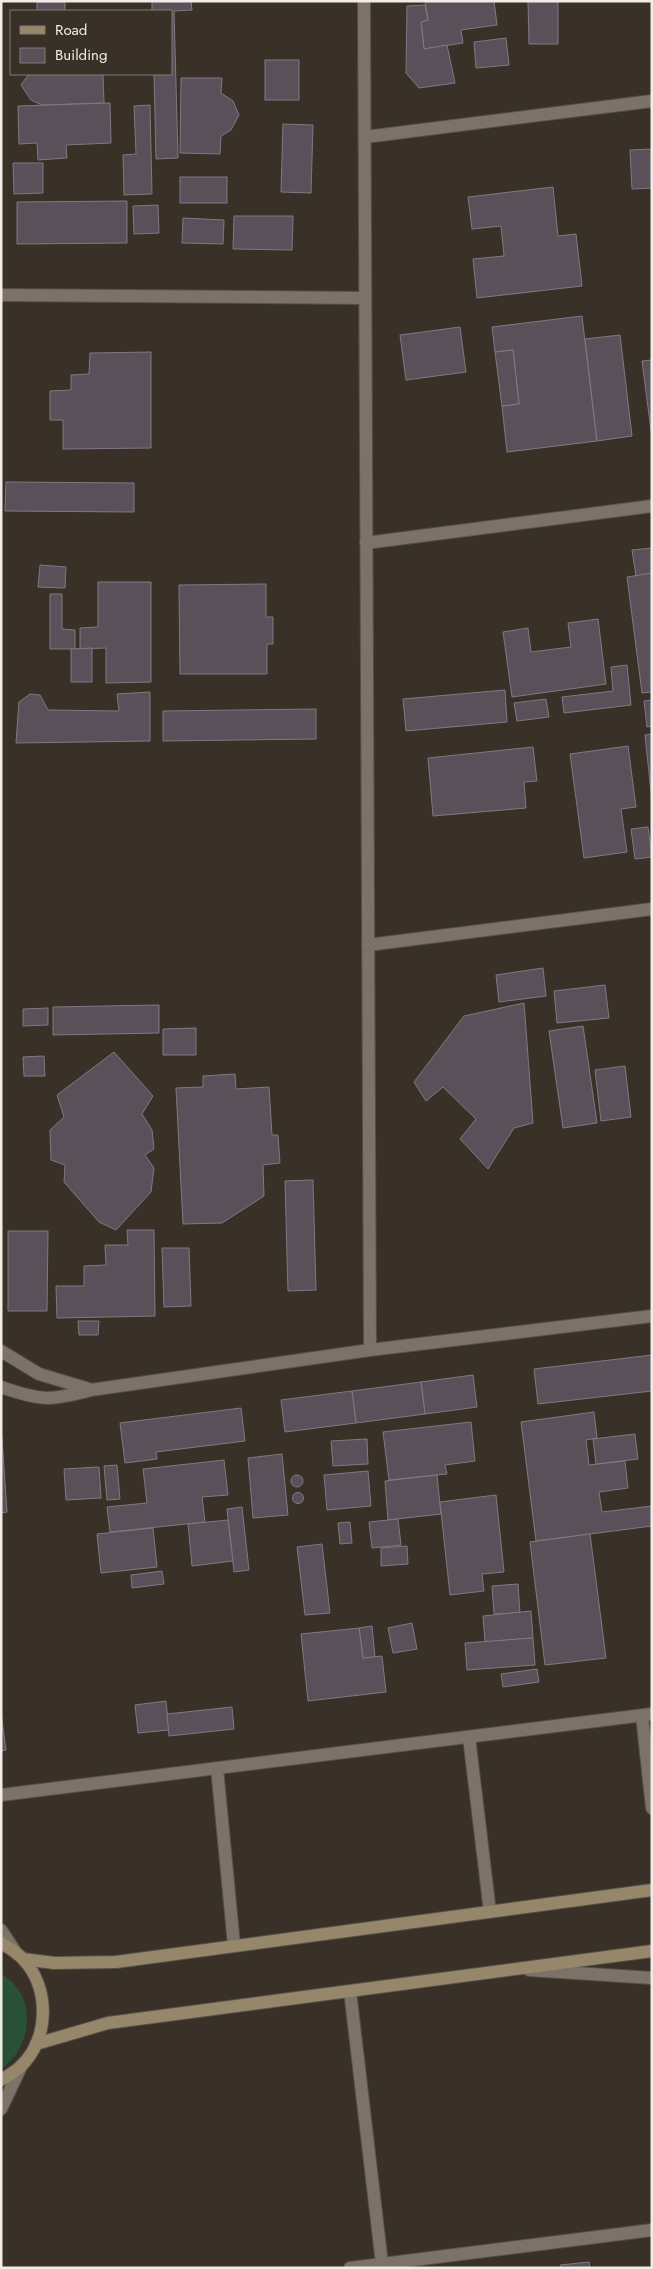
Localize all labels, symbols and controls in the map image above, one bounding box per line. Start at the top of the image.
legend [10,10,172,75]
text: Road [55,19,87,41]
text: Building [55,44,107,66]

